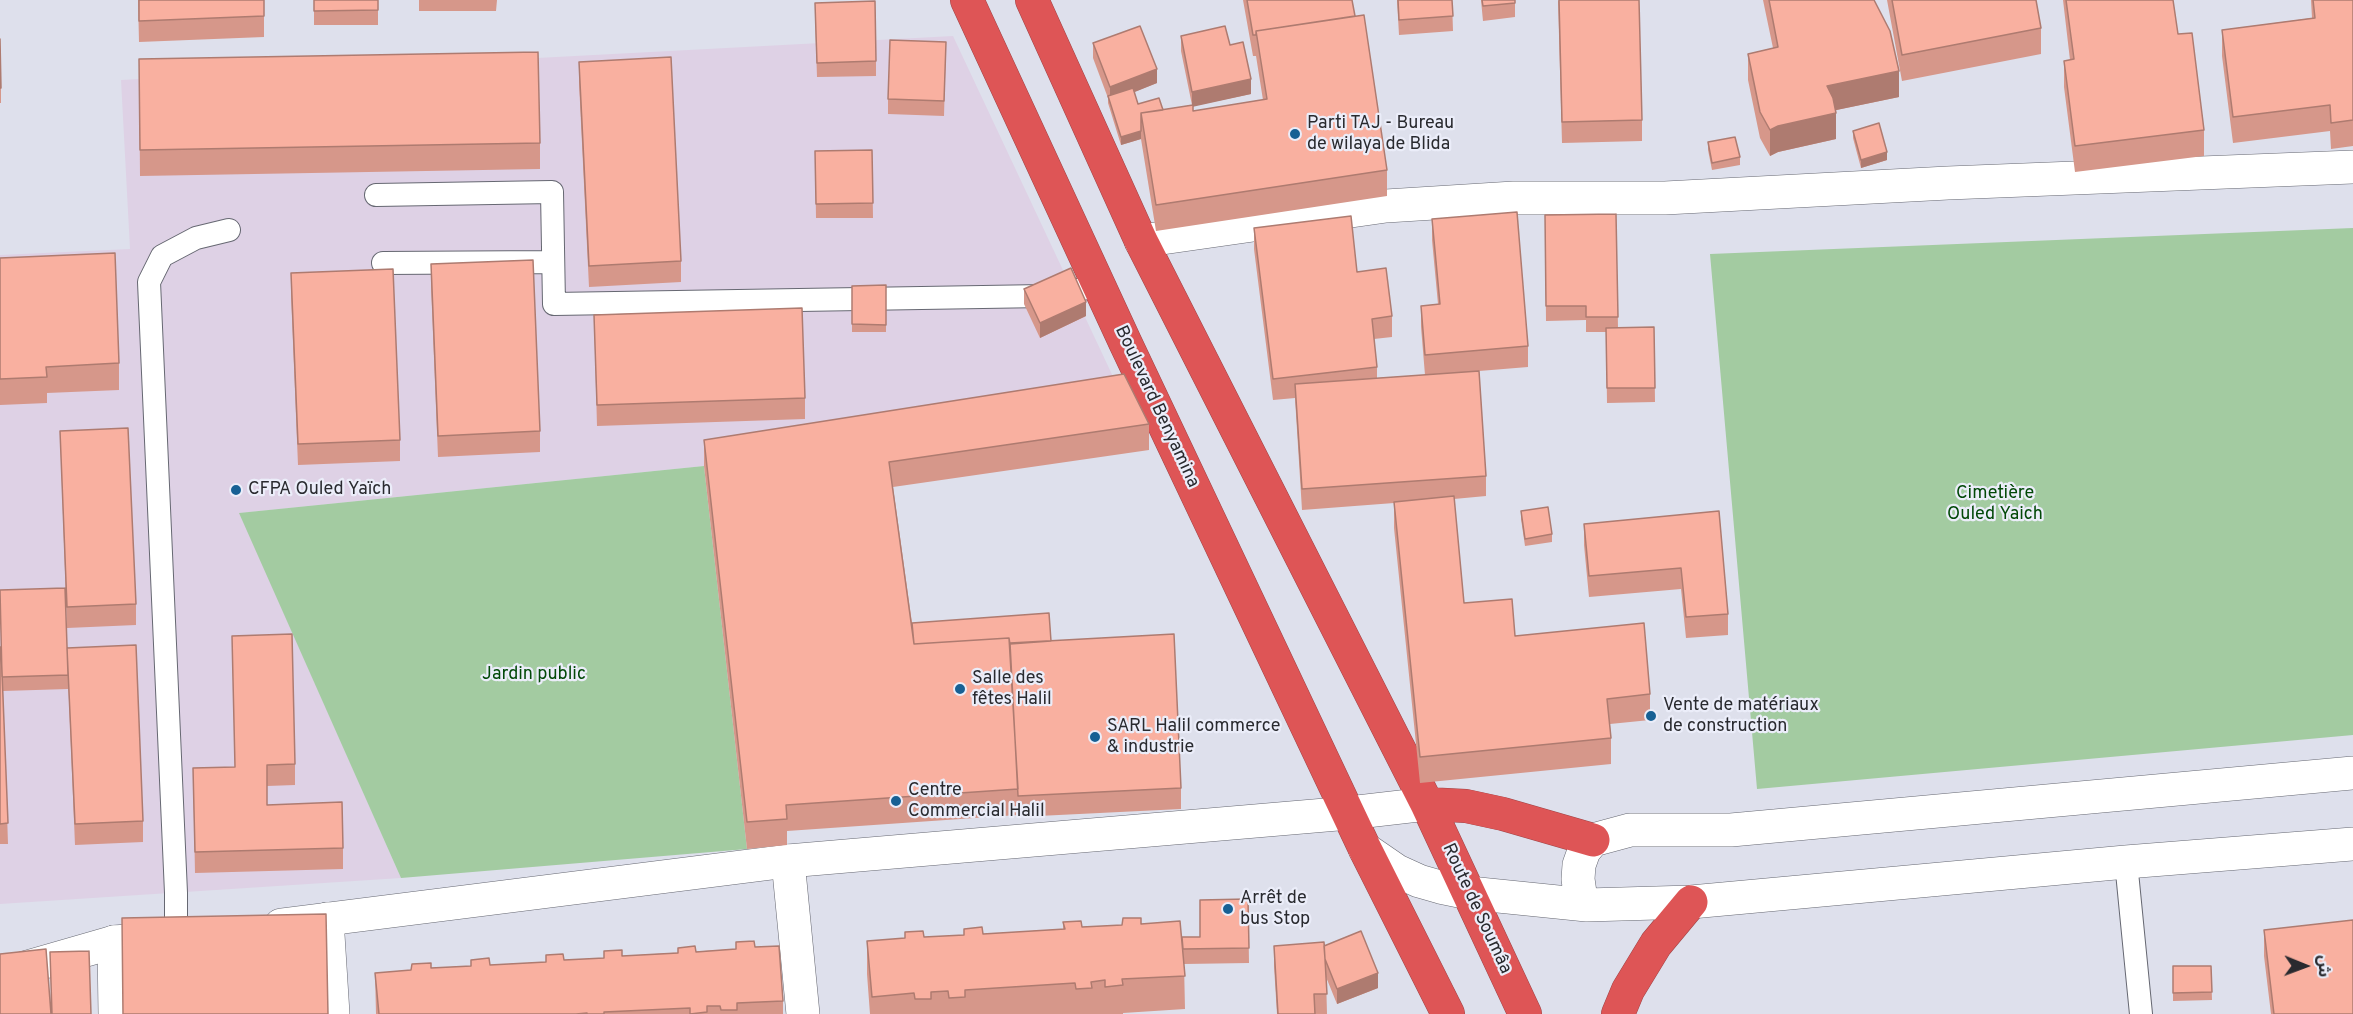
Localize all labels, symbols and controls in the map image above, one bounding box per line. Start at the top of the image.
place label: Parti TAJ - Bureau de wilaya de Blida [1307,113,1454,156]
marker: Parti TAJ - Bureau de wilaya de Blida [1288,127,1302,141]
street label: Boulevard Benyamina [1109,323,1203,491]
place label: CFPA Ouled Yaïch [248,479,391,501]
marker: CFPA Ouled Yaïch [229,483,243,497]
park label: Cimetière Ouled Yaich [1947,483,2043,526]
park label: Jardin public [482,664,586,686]
place label: Salle des fêtes Halil [972,668,1052,710]
marker: Salle des fêtes Halil [953,682,967,696]
place label: Vente de matériaux de construction [1663,695,1819,738]
marker: Vente de matériaux de construction [1644,709,1658,723]
place label: SARL Halil commerce & industrie [1107,716,1280,758]
marker: SARL Halil commerce & industrie [1088,730,1102,744]
place label: Centre Commercial Halil [908,780,1045,822]
marker: Centre Commercial Halil [889,794,903,808]
street label: Route de Soumâa [1436,840,1516,978]
place label: Arrêt de bus Stop [1240,888,1310,930]
marker: Arrêt de bus Stop [1221,902,1235,916]
north arrow [2275,936,2335,996]
text: ش [2313,955,2333,977]

